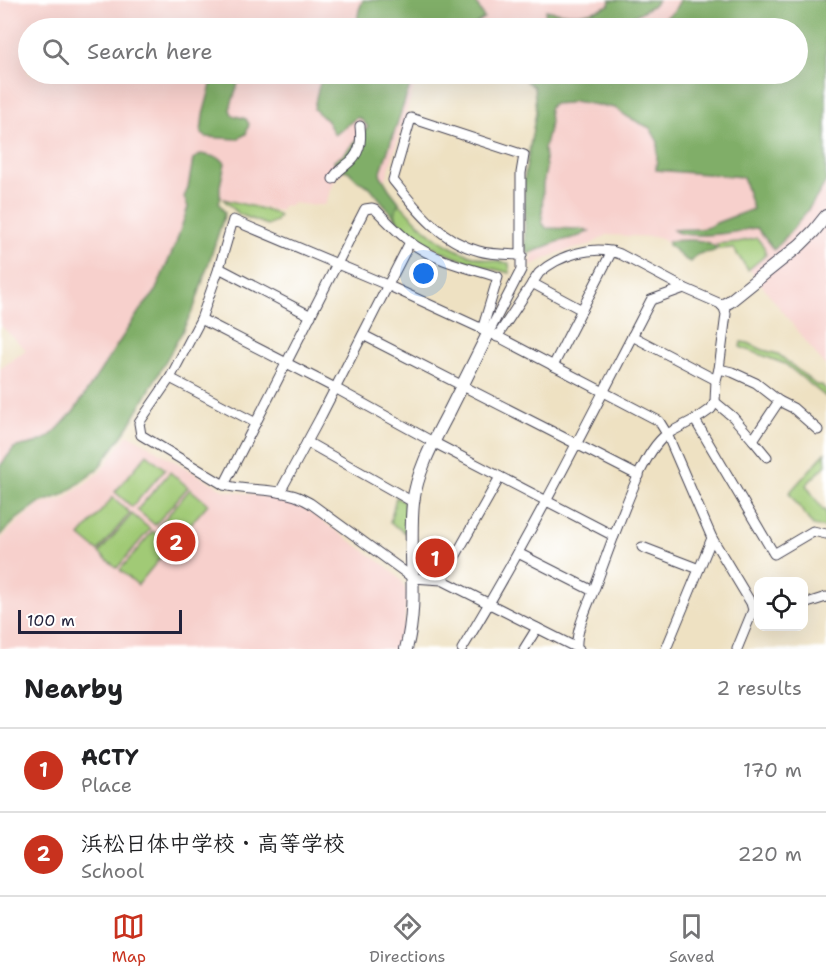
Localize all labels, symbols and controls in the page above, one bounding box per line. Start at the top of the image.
search box [18,18,808,84]
icon: search [39,35,72,68]
text: Search here [87,37,213,66]
your location [409,259,438,288]
pin: 2 [156,520,195,564]
pin: 1 [416,536,454,580]
map controls [754,577,808,631]
button: locate [754,577,808,631]
scale bar [18,607,182,634]
text: 100 m [27,610,75,631]
text: Nearby [24,671,123,706]
text: 2 results [716,675,802,701]
text: ACTY [81,743,139,772]
text: 1 [39,757,48,783]
text: 170 m [743,757,802,783]
text: Place [81,772,132,798]
text: 浜松日体中学校・高等学校 [81,829,345,858]
text: 2 [37,841,51,867]
text: 220 m [738,841,802,867]
text: School [81,858,144,884]
tab: Map [112,910,146,967]
tab: Directions [369,910,446,967]
tab: Saved [669,910,714,967]

